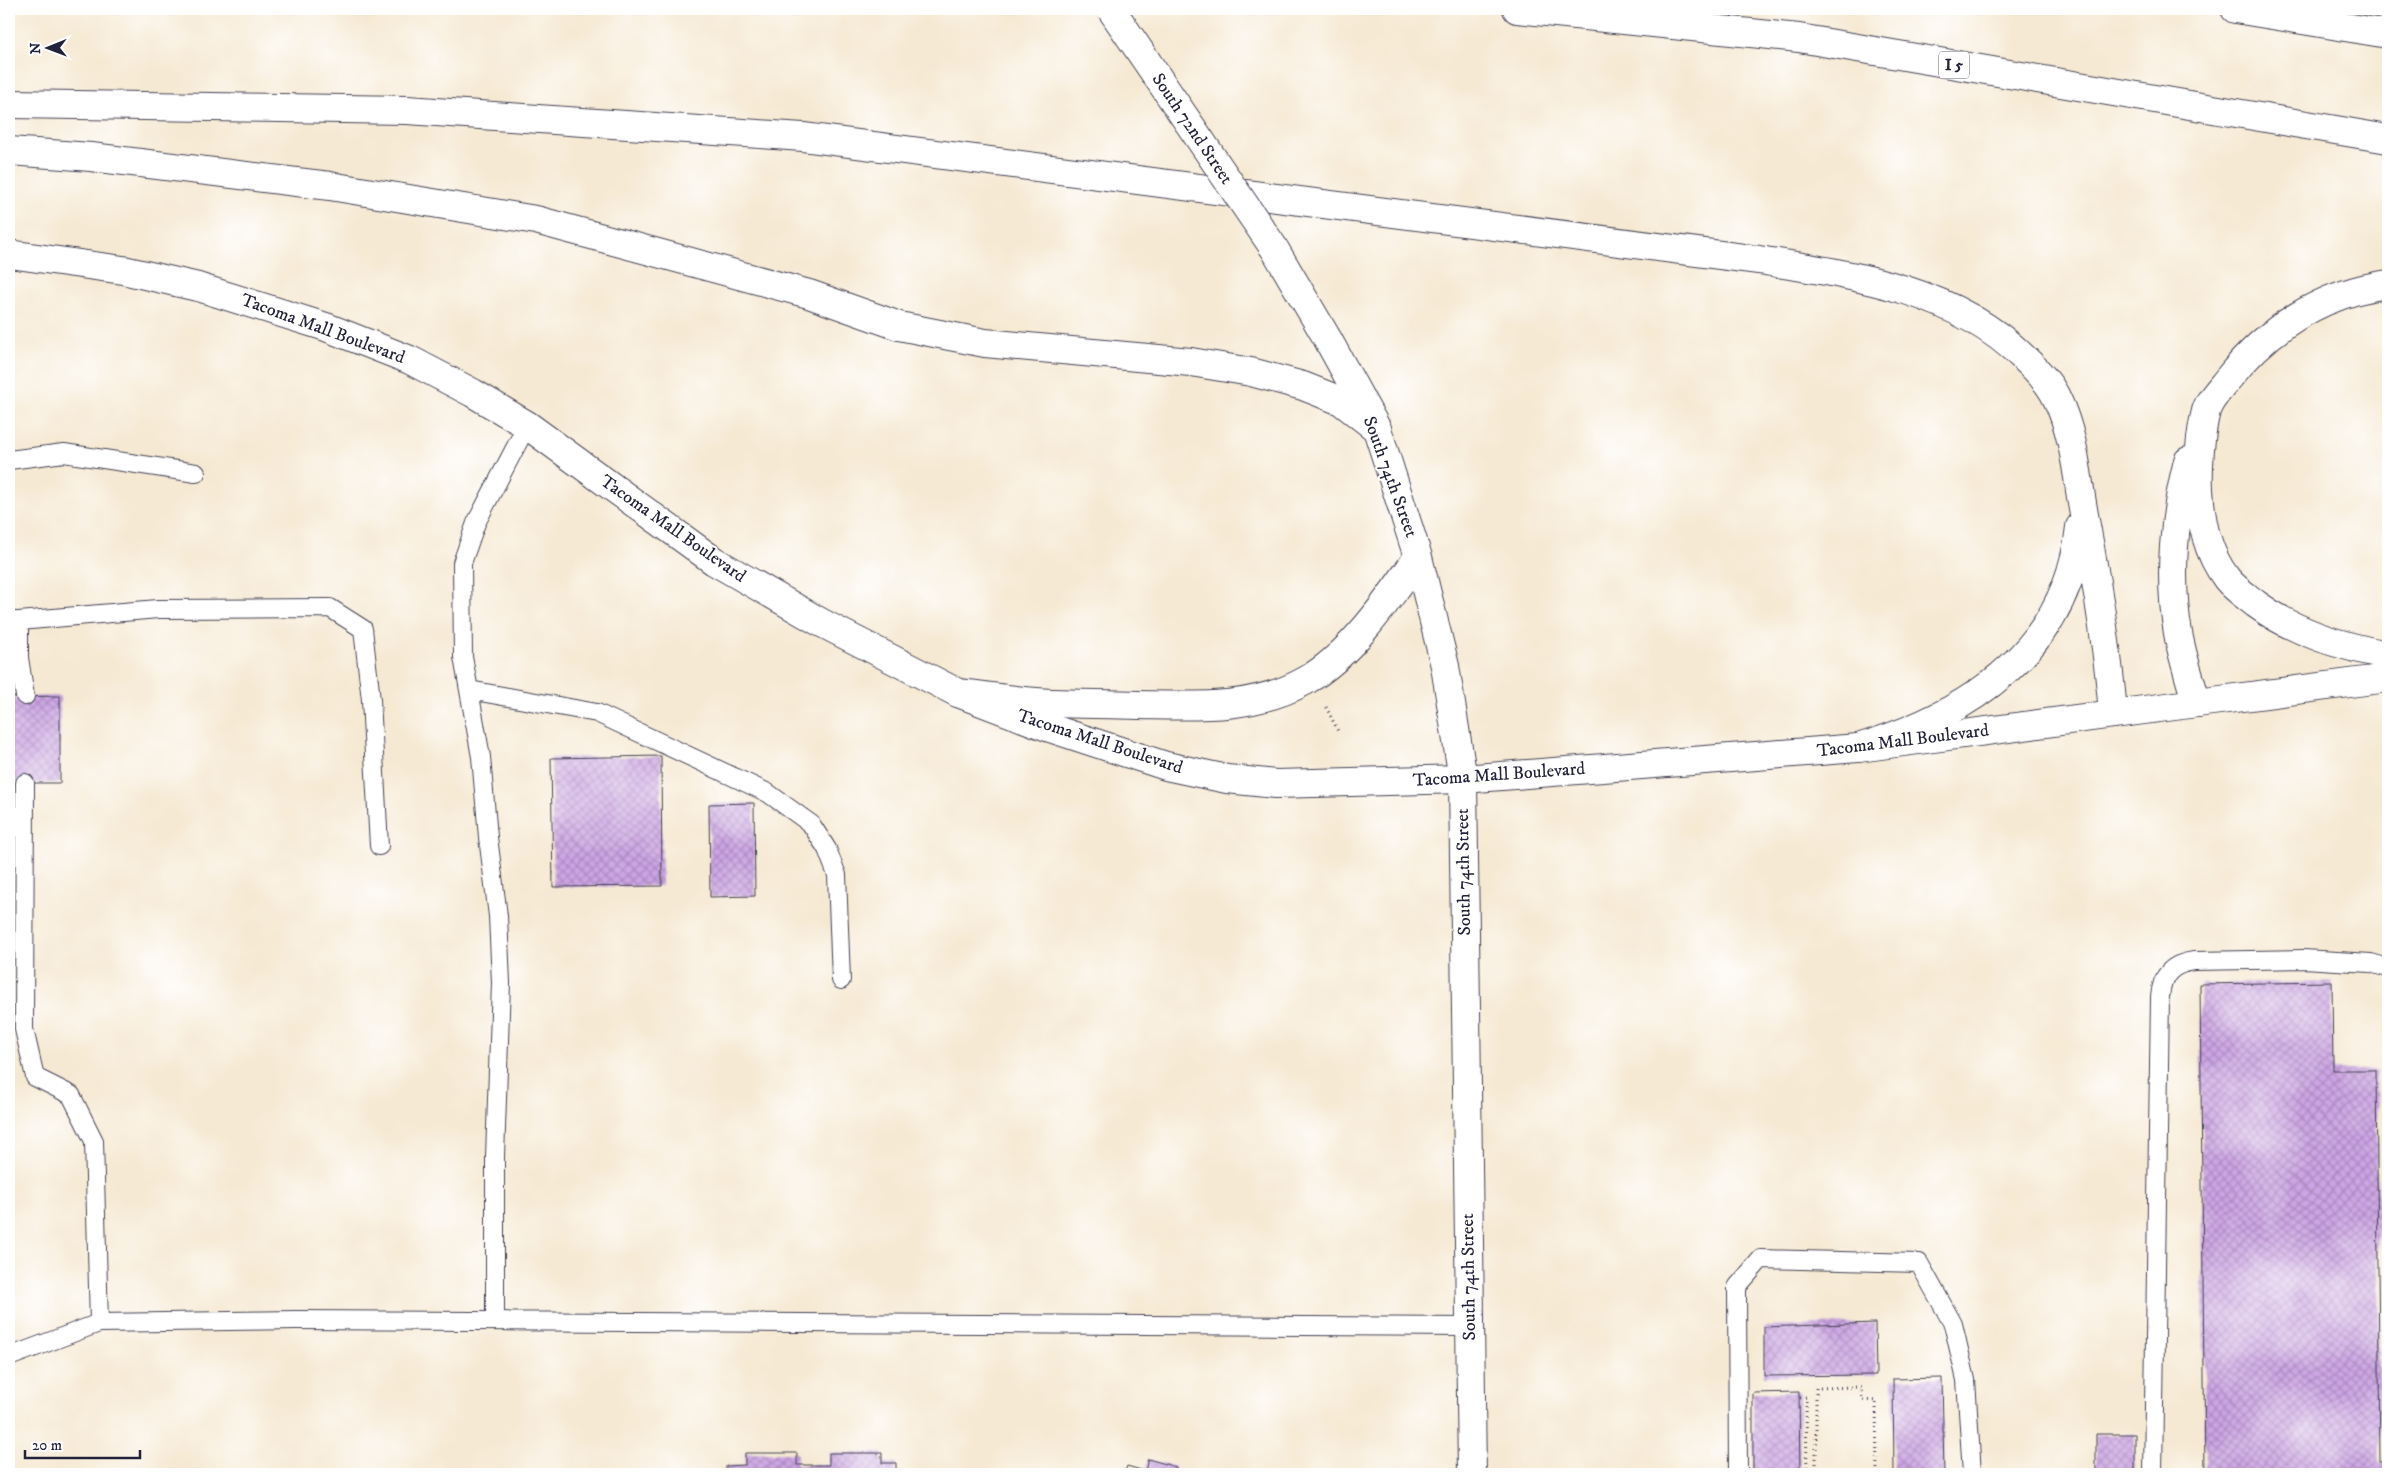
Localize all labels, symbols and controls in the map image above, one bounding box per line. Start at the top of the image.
north arrow [22,22,72,72]
text: N [27,42,45,54]
road number: I 5 [1939,52,1969,78]
street label: South 72nd Street [1147,69,1237,189]
street label: Tacoma Mall Boulevard [238,289,408,369]
street label: South 74th Street [1358,414,1422,541]
street label: Tacoma Mall Boulevard [596,470,750,588]
street label: Tacoma Mall Boulevard [1014,705,1186,779]
street label: Tacoma Mall Boulevard [1816,720,1990,762]
street label: Tacoma Mall Boulevard [1412,758,1586,792]
street label: South 74th Street [1452,808,1476,936]
street label: South 74th Street [1457,1213,1481,1341]
scale bar [25,1428,140,1460]
text: 20 m [32,1436,62,1455]

